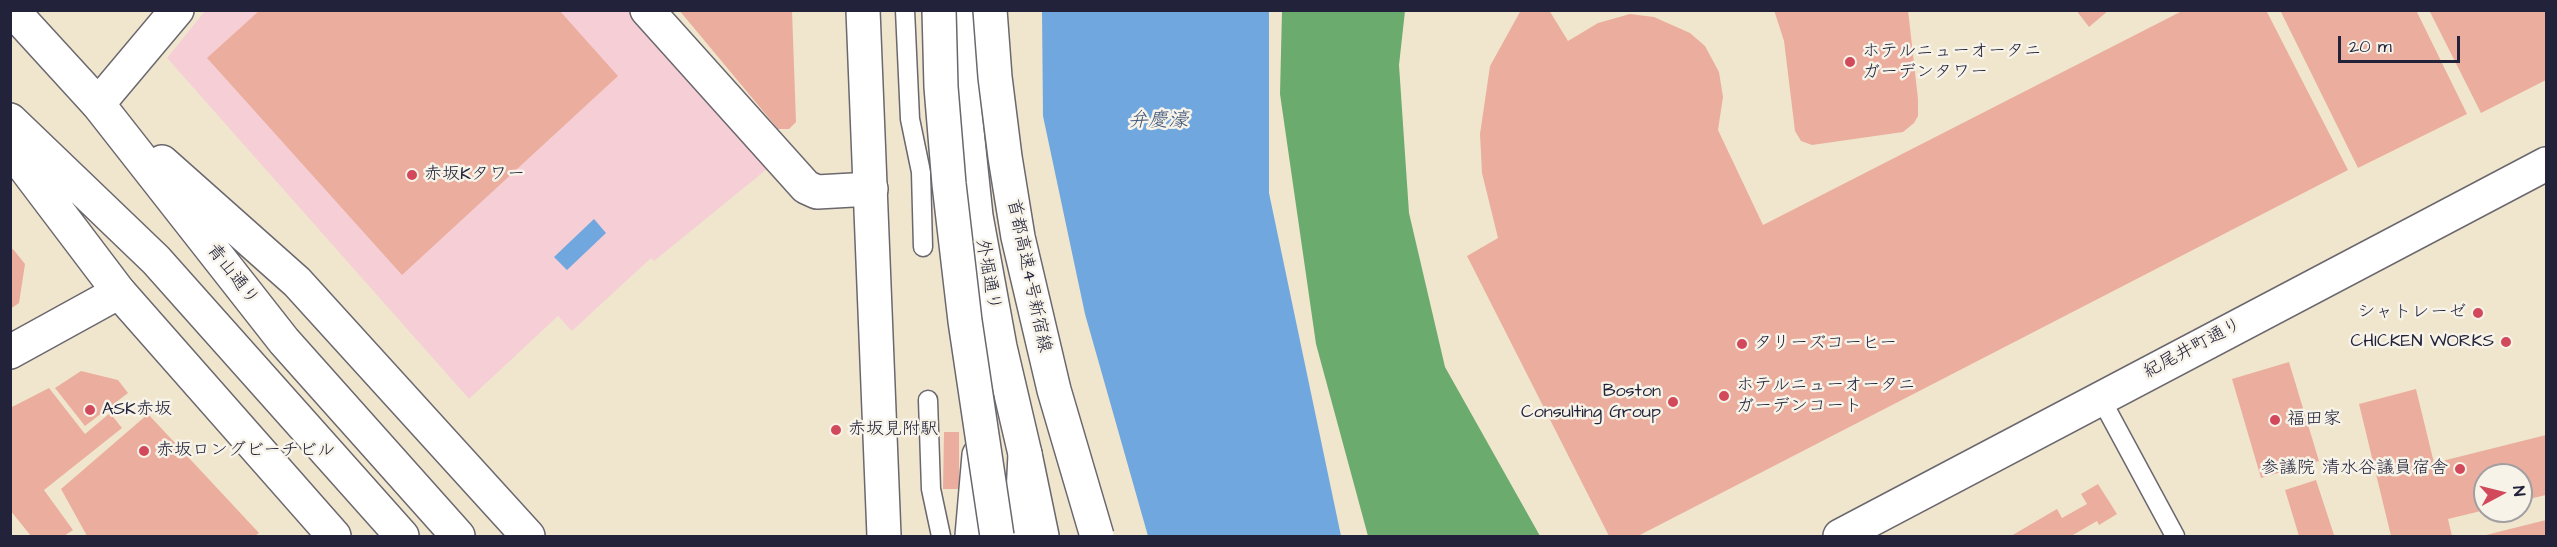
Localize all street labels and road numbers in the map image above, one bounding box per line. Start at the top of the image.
street label: 首都高速4号新宿線 [1001,197,1055,355]
street label: 外堀通り [970,238,1004,312]
street label: 青山通り [201,240,263,310]
street label: 紀尾井町通り [2140,314,2246,384]

